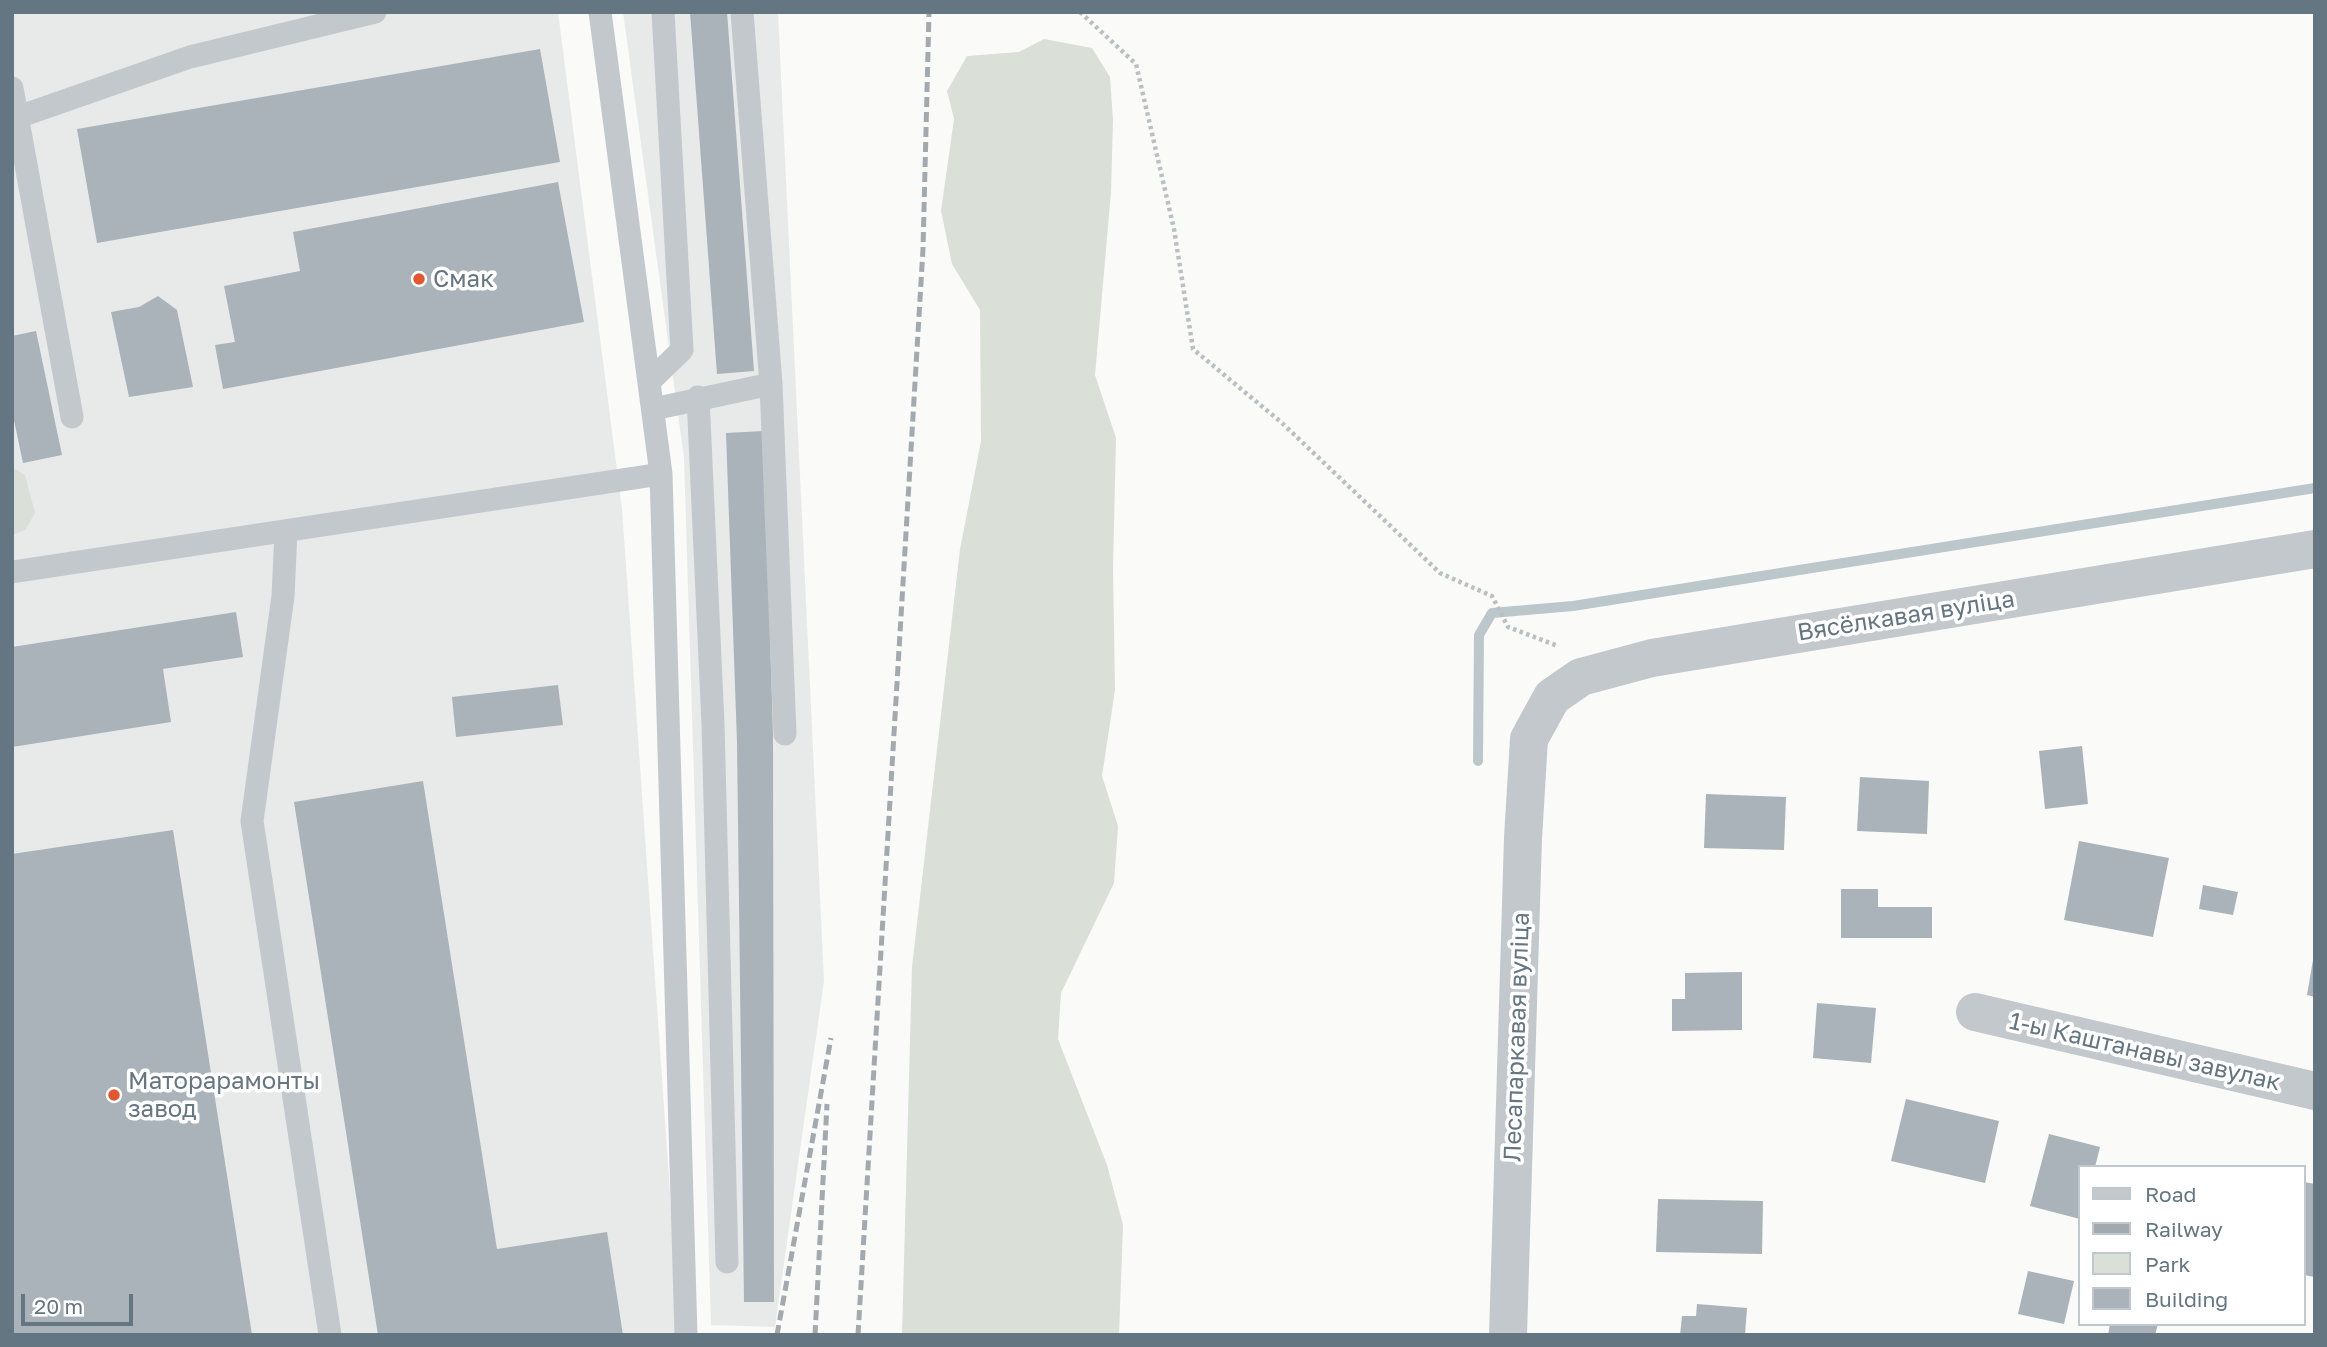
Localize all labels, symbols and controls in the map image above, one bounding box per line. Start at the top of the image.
place label: Смак [433,265,494,293]
marker: Смак [411,271,427,287]
street label: Вясёлкавая вуліца [1795,585,2017,647]
street label: Лесапаркавая вуліца [1498,912,1536,1162]
street label: 1-ы Каштанавы завулак [2007,1007,2283,1097]
place label: Маторарамонты завод [128,1067,320,1123]
marker: Маторарамонты завод [106,1087,122,1103]
legend [2078,1165,2306,1326]
text: Road [2145,1181,2196,1207]
text: Railway [2145,1216,2223,1242]
text: Park [2145,1251,2190,1277]
scale bar [24,1280,136,1324]
text: Building [2145,1286,2228,1312]
text: 20 m [34,1293,83,1319]

